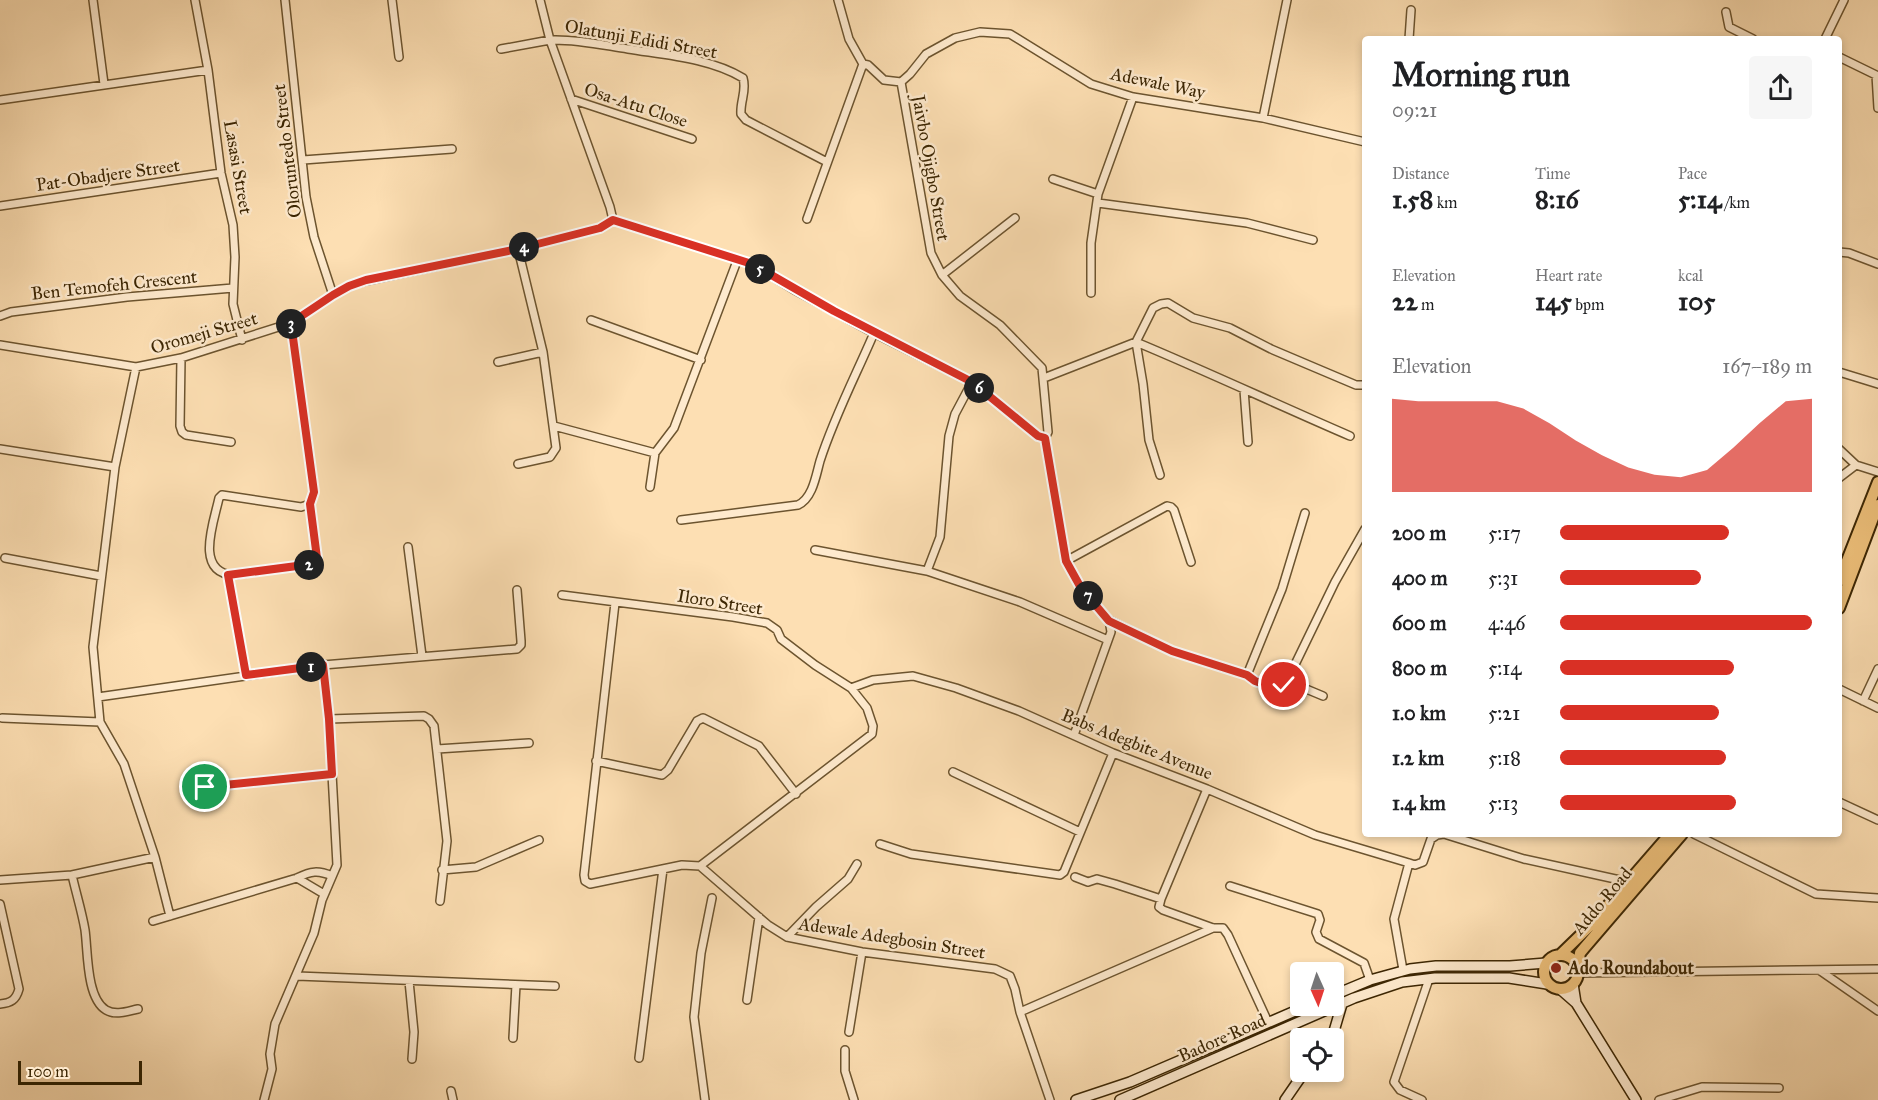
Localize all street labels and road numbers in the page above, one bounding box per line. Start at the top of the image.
street label: Olatunji Edidi Street [563,15,720,63]
street label: Adewale Way [1108,62,1208,104]
street label: Osa-Atu Close [582,78,690,132]
street label: Oloruntedo Street [268,82,306,219]
street label: Jaivbo Ojigbo Street [906,91,955,243]
street label: Lasasi Street [219,118,257,216]
street label: Pat-Obadjere Street [35,154,182,196]
street label: Ben Temofeh Crescent [30,265,199,305]
street label: Oromeji Street [148,307,261,359]
street label: Iloro Street [676,584,765,620]
street label: Babs Adegbite Avenue [1058,704,1216,785]
street label: Addo Road [1567,863,1637,940]
street label: Adewale Adegbosin Street [796,912,988,965]
street label: Badore Road [1175,1009,1269,1067]

